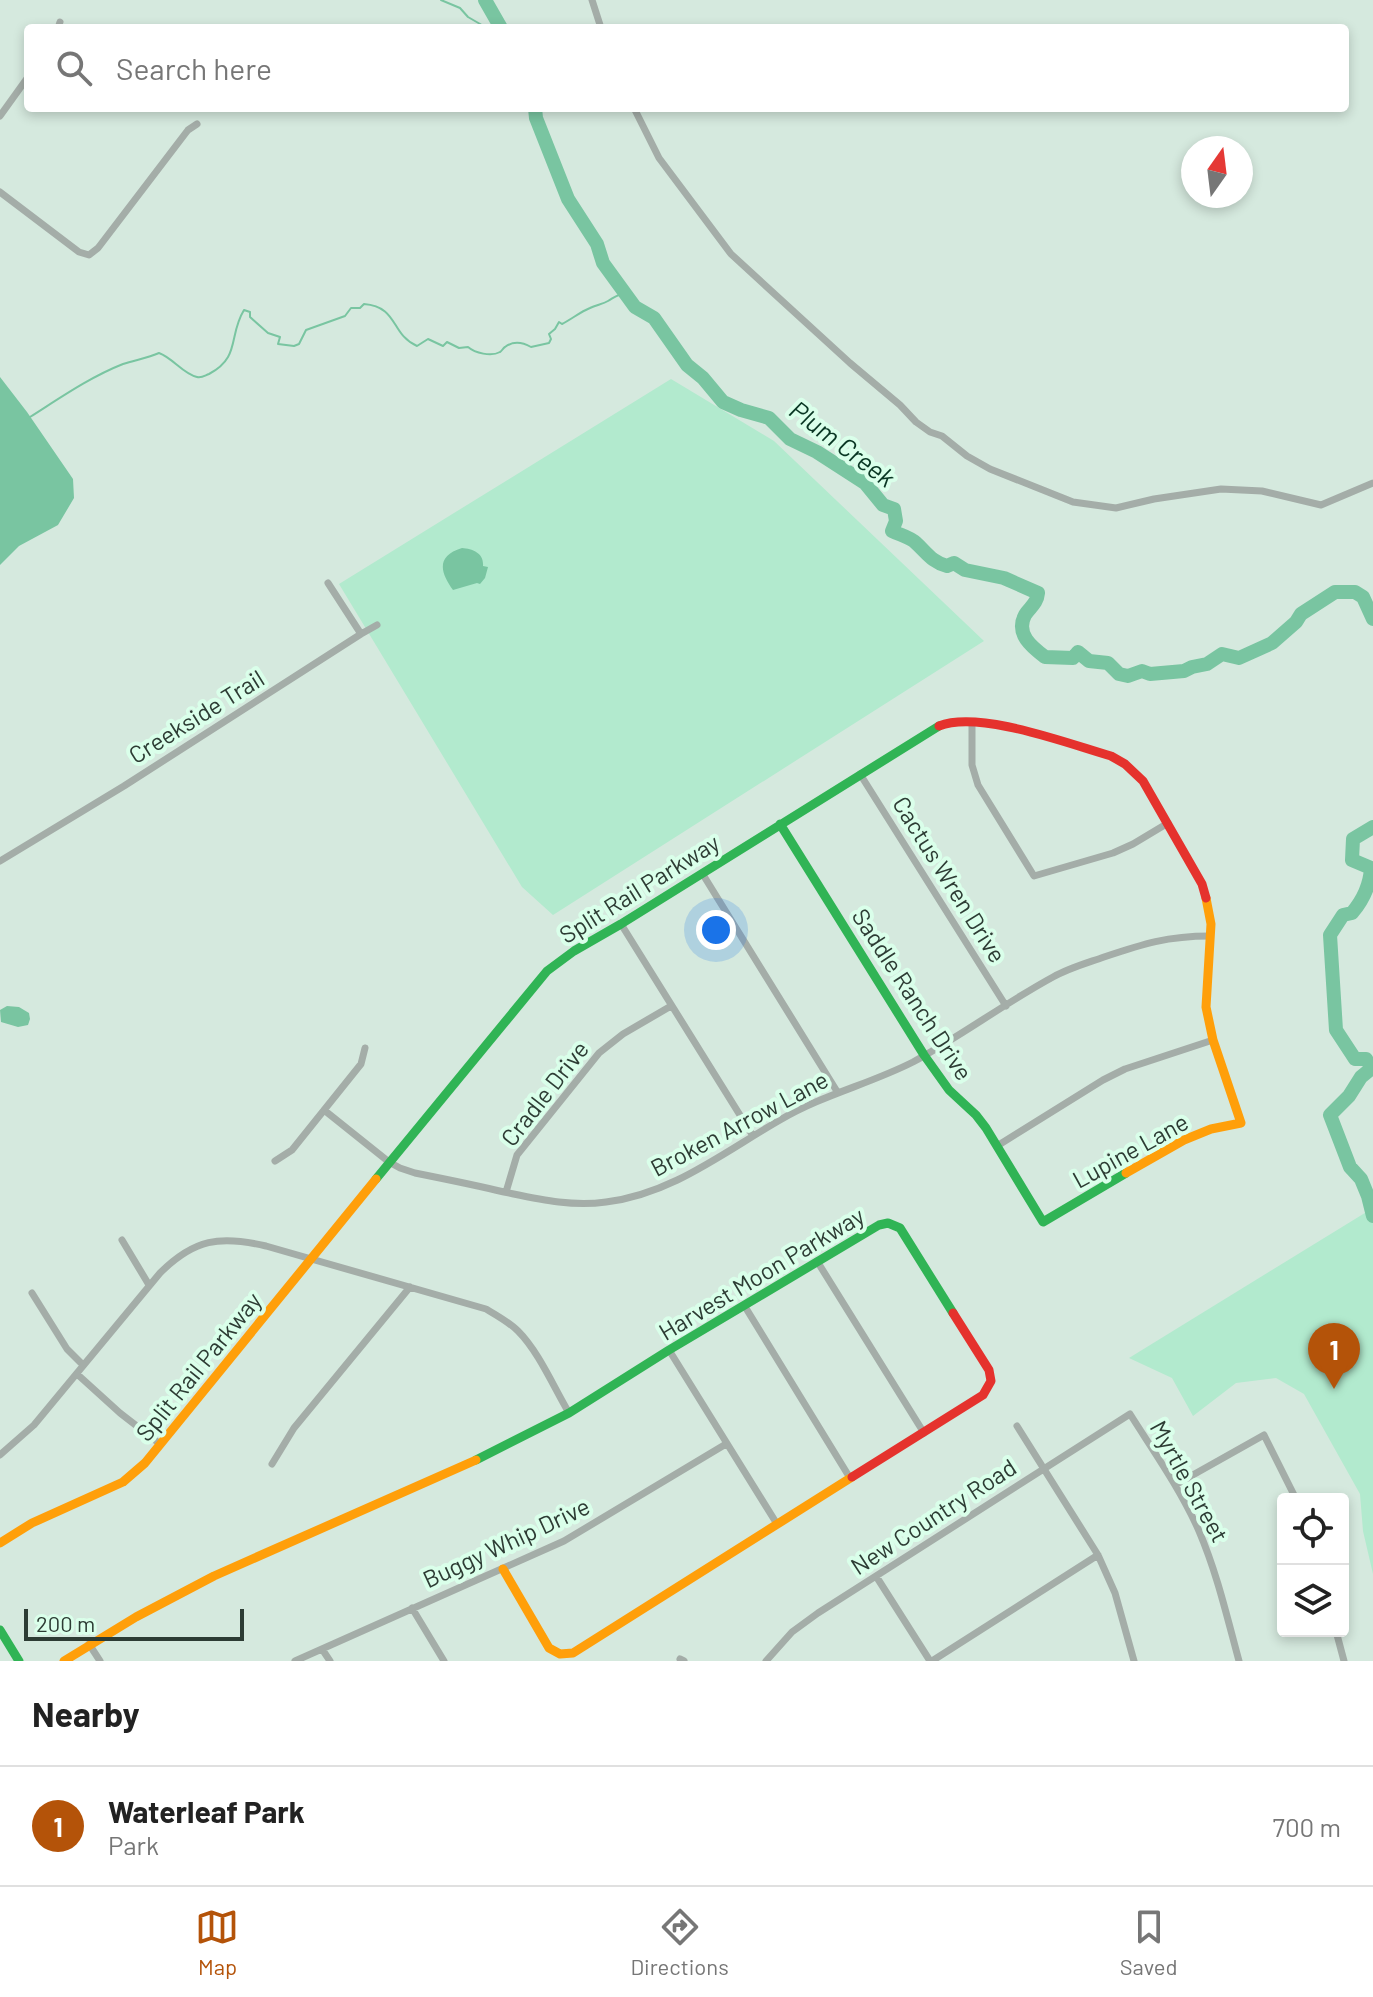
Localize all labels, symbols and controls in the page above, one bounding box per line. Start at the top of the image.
search box [24,24,1349,112]
icon: search [52,46,96,90]
text: Search here [116,50,272,86]
north arrow [1181,136,1253,208]
water label: Plum Creek [784,393,902,493]
street label: Creekside Trail [123,663,269,769]
street label: Cactus Wren Drive [887,791,1013,967]
street label: Split Rail Parkway [554,827,724,949]
street label: Saddle Ranch Drive [847,903,979,1085]
your location [696,910,736,950]
street label: Cradle Drive [494,1035,594,1151]
street label: Broken Arrow Lane [645,1064,833,1182]
street label: Lupine Lane [1067,1106,1193,1194]
street label: Harvest Moon Parkway [653,1200,869,1346]
street label: Split Rail Parkway [129,1286,267,1446]
pin: 1 [1308,1323,1360,1389]
street label: Myrtle Street [1145,1415,1235,1547]
street label: New Country Road [845,1452,1021,1580]
street label: Buggy Whip Drive [418,1491,594,1593]
map controls [1277,1493,1349,1637]
button: locate [1277,1493,1349,1565]
button: layers [1277,1565,1349,1637]
scale bar [24,1605,244,1641]
text: 200 m [36,1610,95,1636]
text: Nearby [32,1693,140,1734]
text: Waterleaf Park [108,1793,305,1829]
text: 1 [53,1811,63,1842]
text: 700 m [1273,1811,1341,1842]
text: Park [108,1829,159,1860]
tab: Map [195,1905,239,1979]
tab: Directions [630,1905,729,1979]
tab: Saved [1120,1905,1177,1979]

